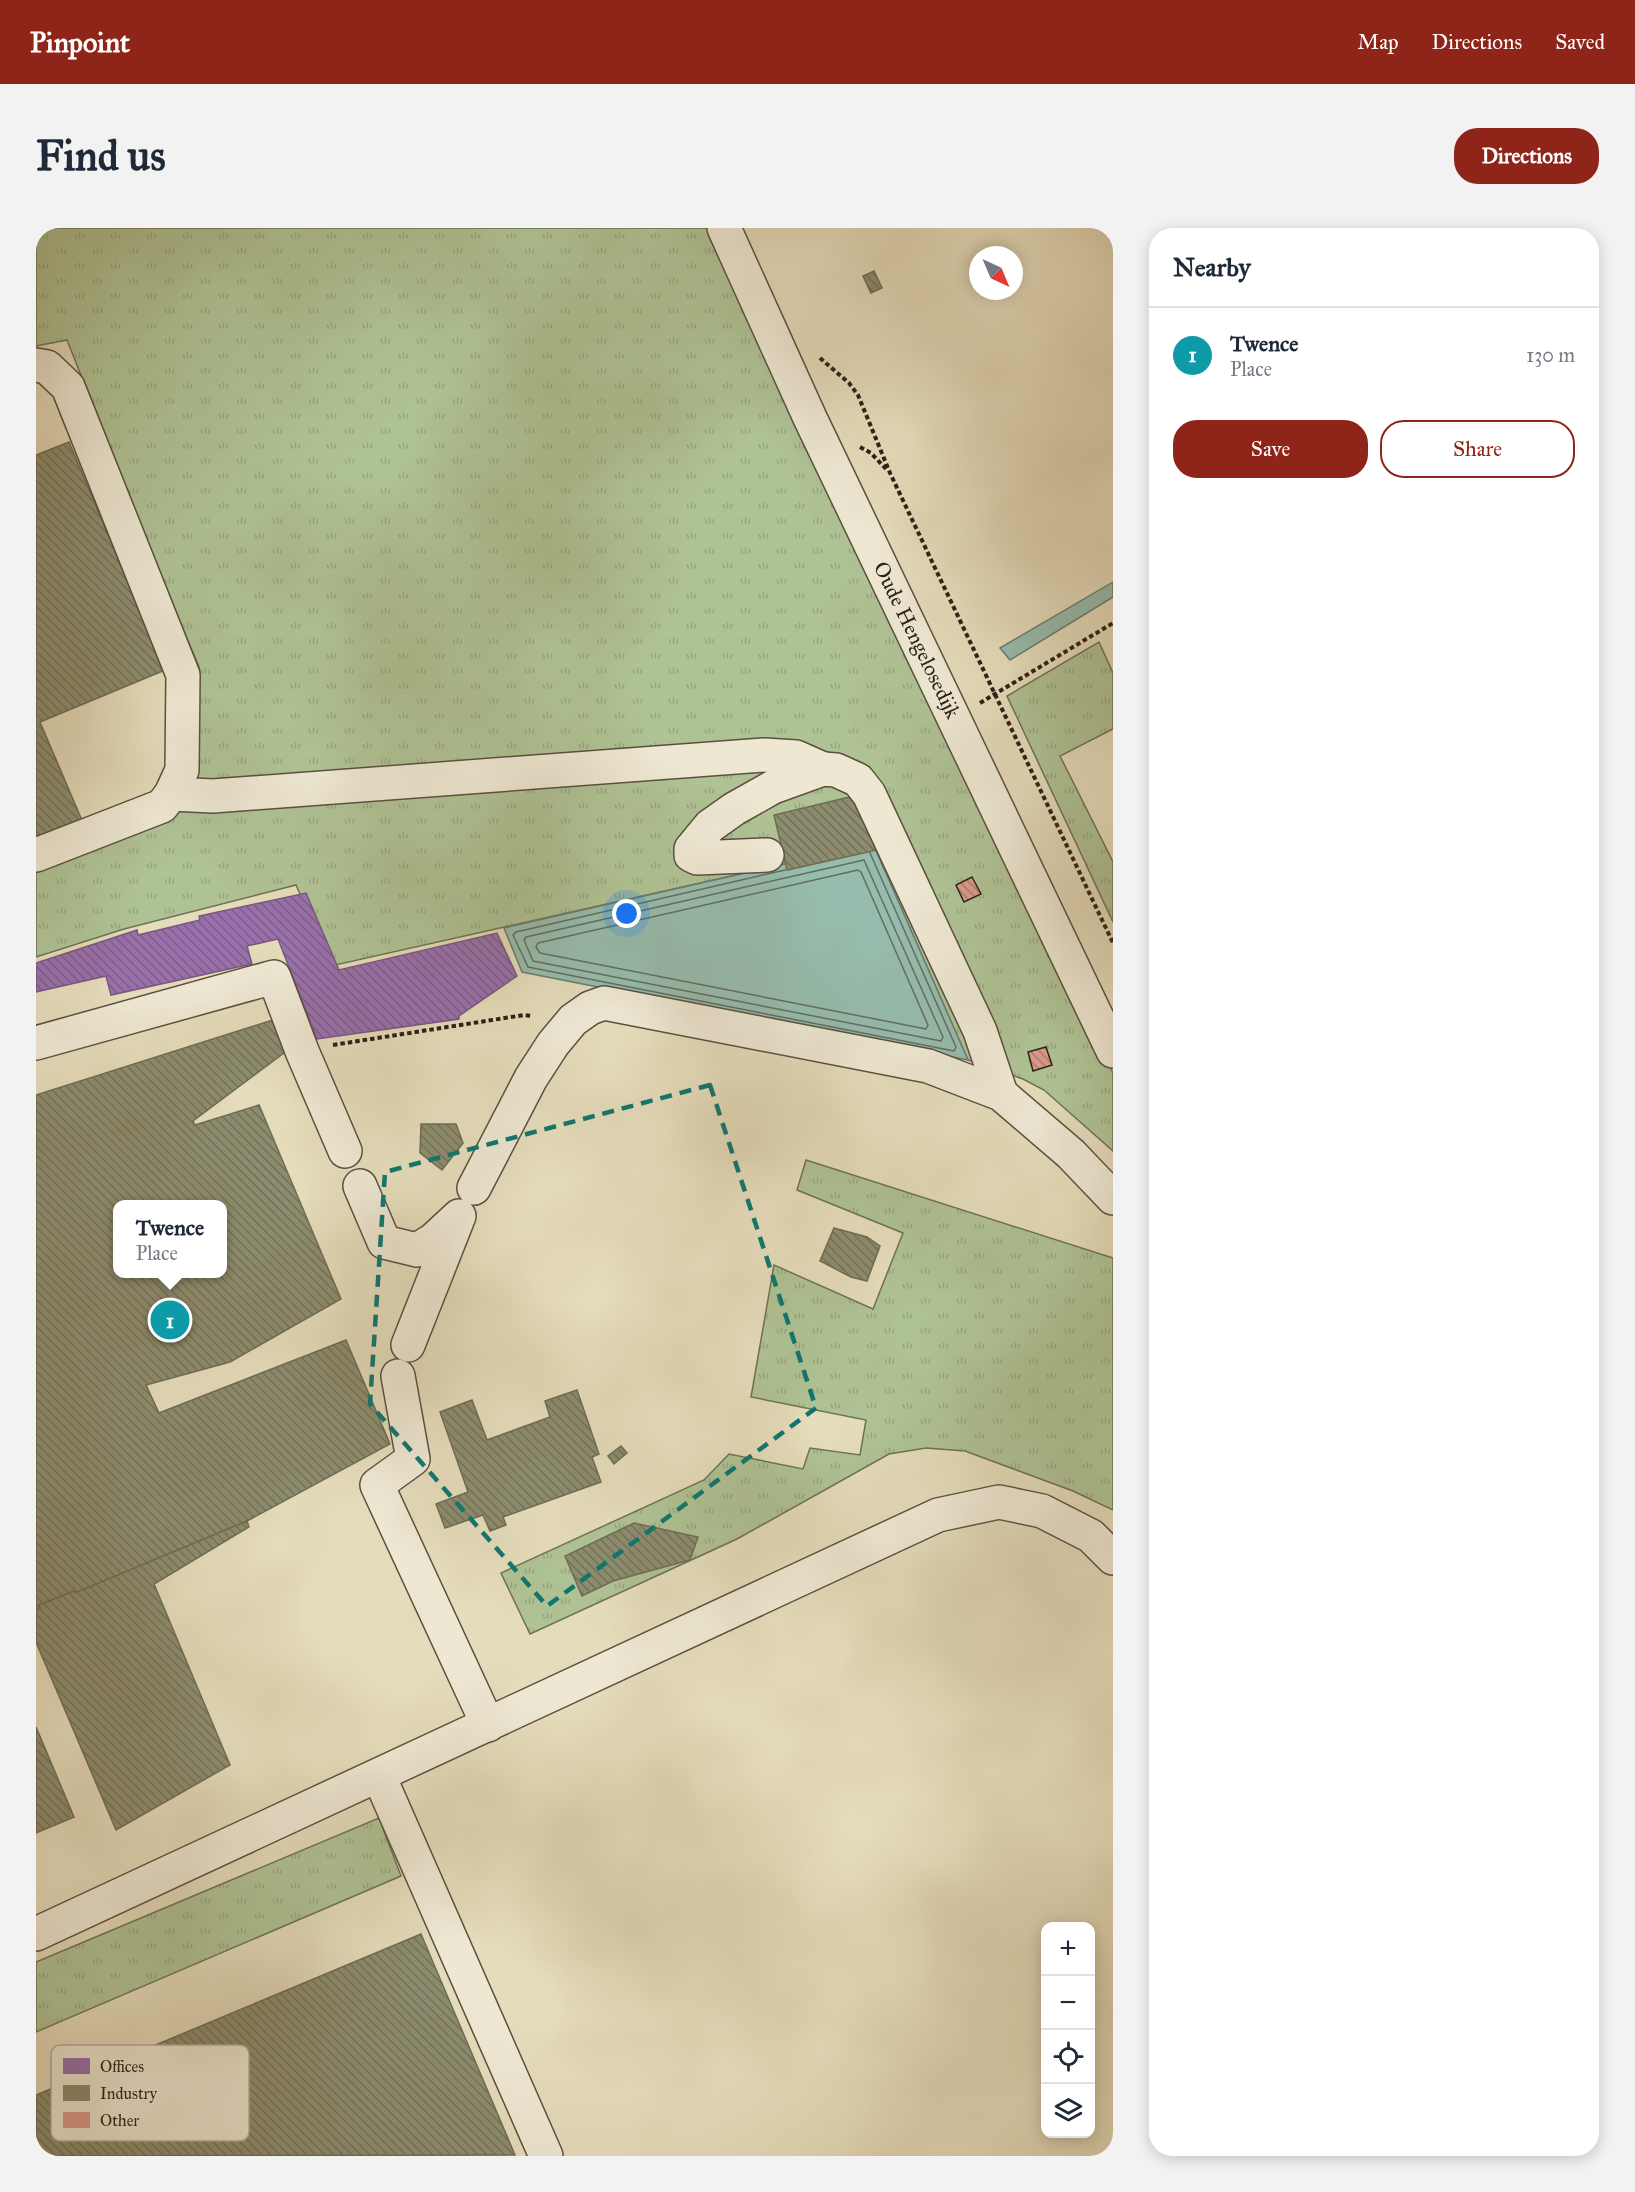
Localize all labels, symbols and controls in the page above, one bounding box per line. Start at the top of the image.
text: Pinpoint [30,25,130,60]
text: Map [1358,29,1399,55]
text: Directions [1432,29,1522,55]
text: Saved [1555,29,1605,55]
button: Directions [1454,128,1599,184]
text: Find us [36,130,166,182]
north arrow [969,246,1023,300]
text: Nearby [1173,251,1251,283]
text: Twence [1230,330,1299,357]
text: 1 [1189,343,1196,367]
text: 130 m [1526,343,1575,367]
text: Place [1230,357,1272,381]
button: Save [1173,420,1368,478]
button: Share [1380,420,1575,478]
street label: Oude Hengelosedijk [868,557,966,723]
your location [612,899,641,928]
popup [113,1200,227,1278]
text: Twence [136,1214,204,1241]
text: Place [136,1241,178,1265]
pin: 1 [150,1298,190,1342]
map controls [1041,1922,1095,2138]
button: + [1041,1922,1095,1976]
button: − [1041,1976,1095,2030]
button: locate [1041,2030,1095,2084]
legend [51,2045,249,2141]
text: Offices [100,2057,144,2076]
text: Industry [100,2084,158,2103]
button: layers [1041,2084,1095,2138]
text: Other [100,2111,139,2130]

